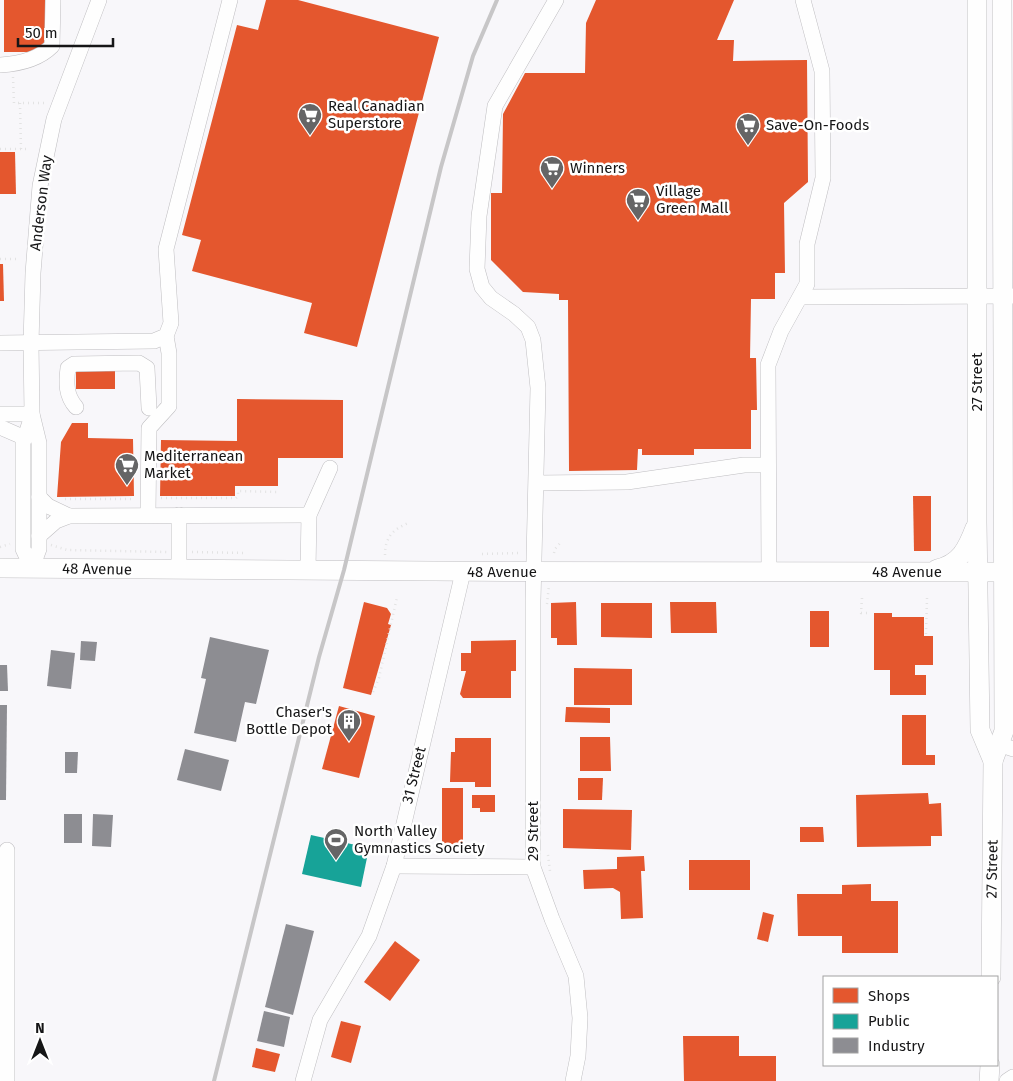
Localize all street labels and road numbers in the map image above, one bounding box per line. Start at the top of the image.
street label: Anderson Way [26,154,56,252]
street label: 27 Street [968,352,986,411]
street label: 48 Avenue [62,559,132,579]
street label: 48 Avenue [467,563,537,581]
street label: 48 Avenue [872,563,942,581]
street label: 31 Street [398,744,430,805]
street label: 29 Street [524,801,542,861]
street label: 27 Street [982,839,1002,898]

